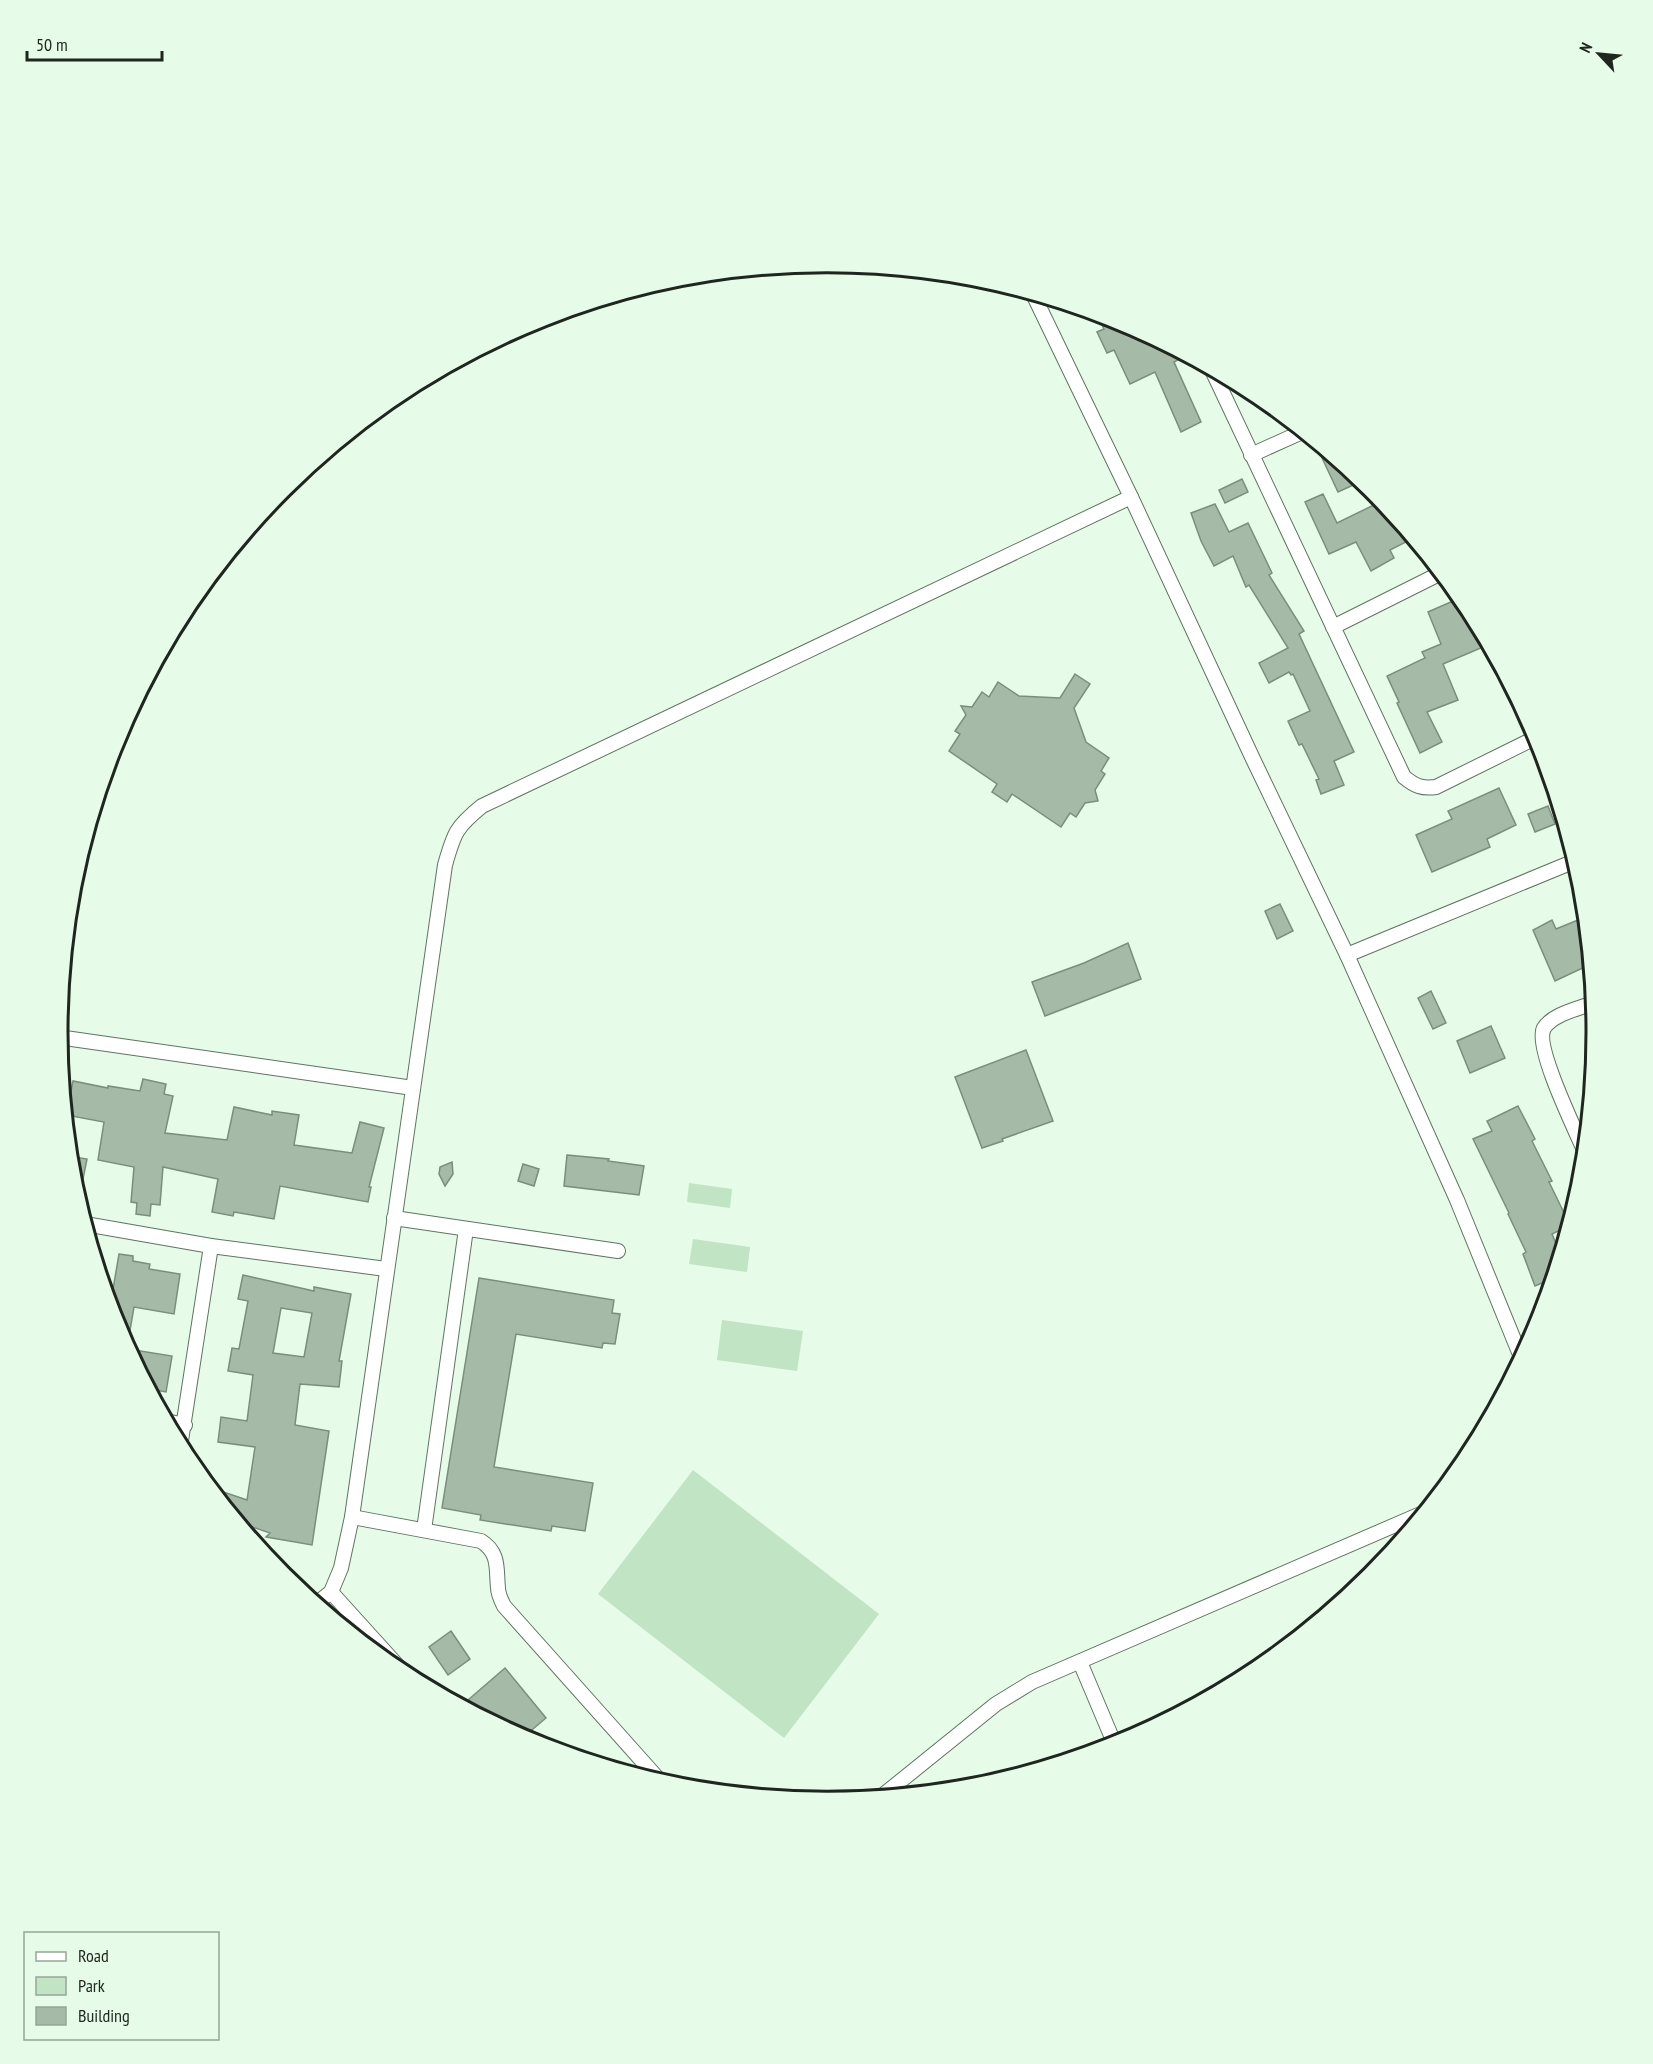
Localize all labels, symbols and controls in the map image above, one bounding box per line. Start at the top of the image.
scale bar [27,24,162,62]
north arrow [1569,24,1629,84]
text: 50 m [36,33,68,56]
text: N [1575,39,1596,56]
legend [24,1932,219,2040]
text: Road [78,1944,109,1967]
text: Park [78,1974,105,1997]
text: Building [78,2004,130,2027]

